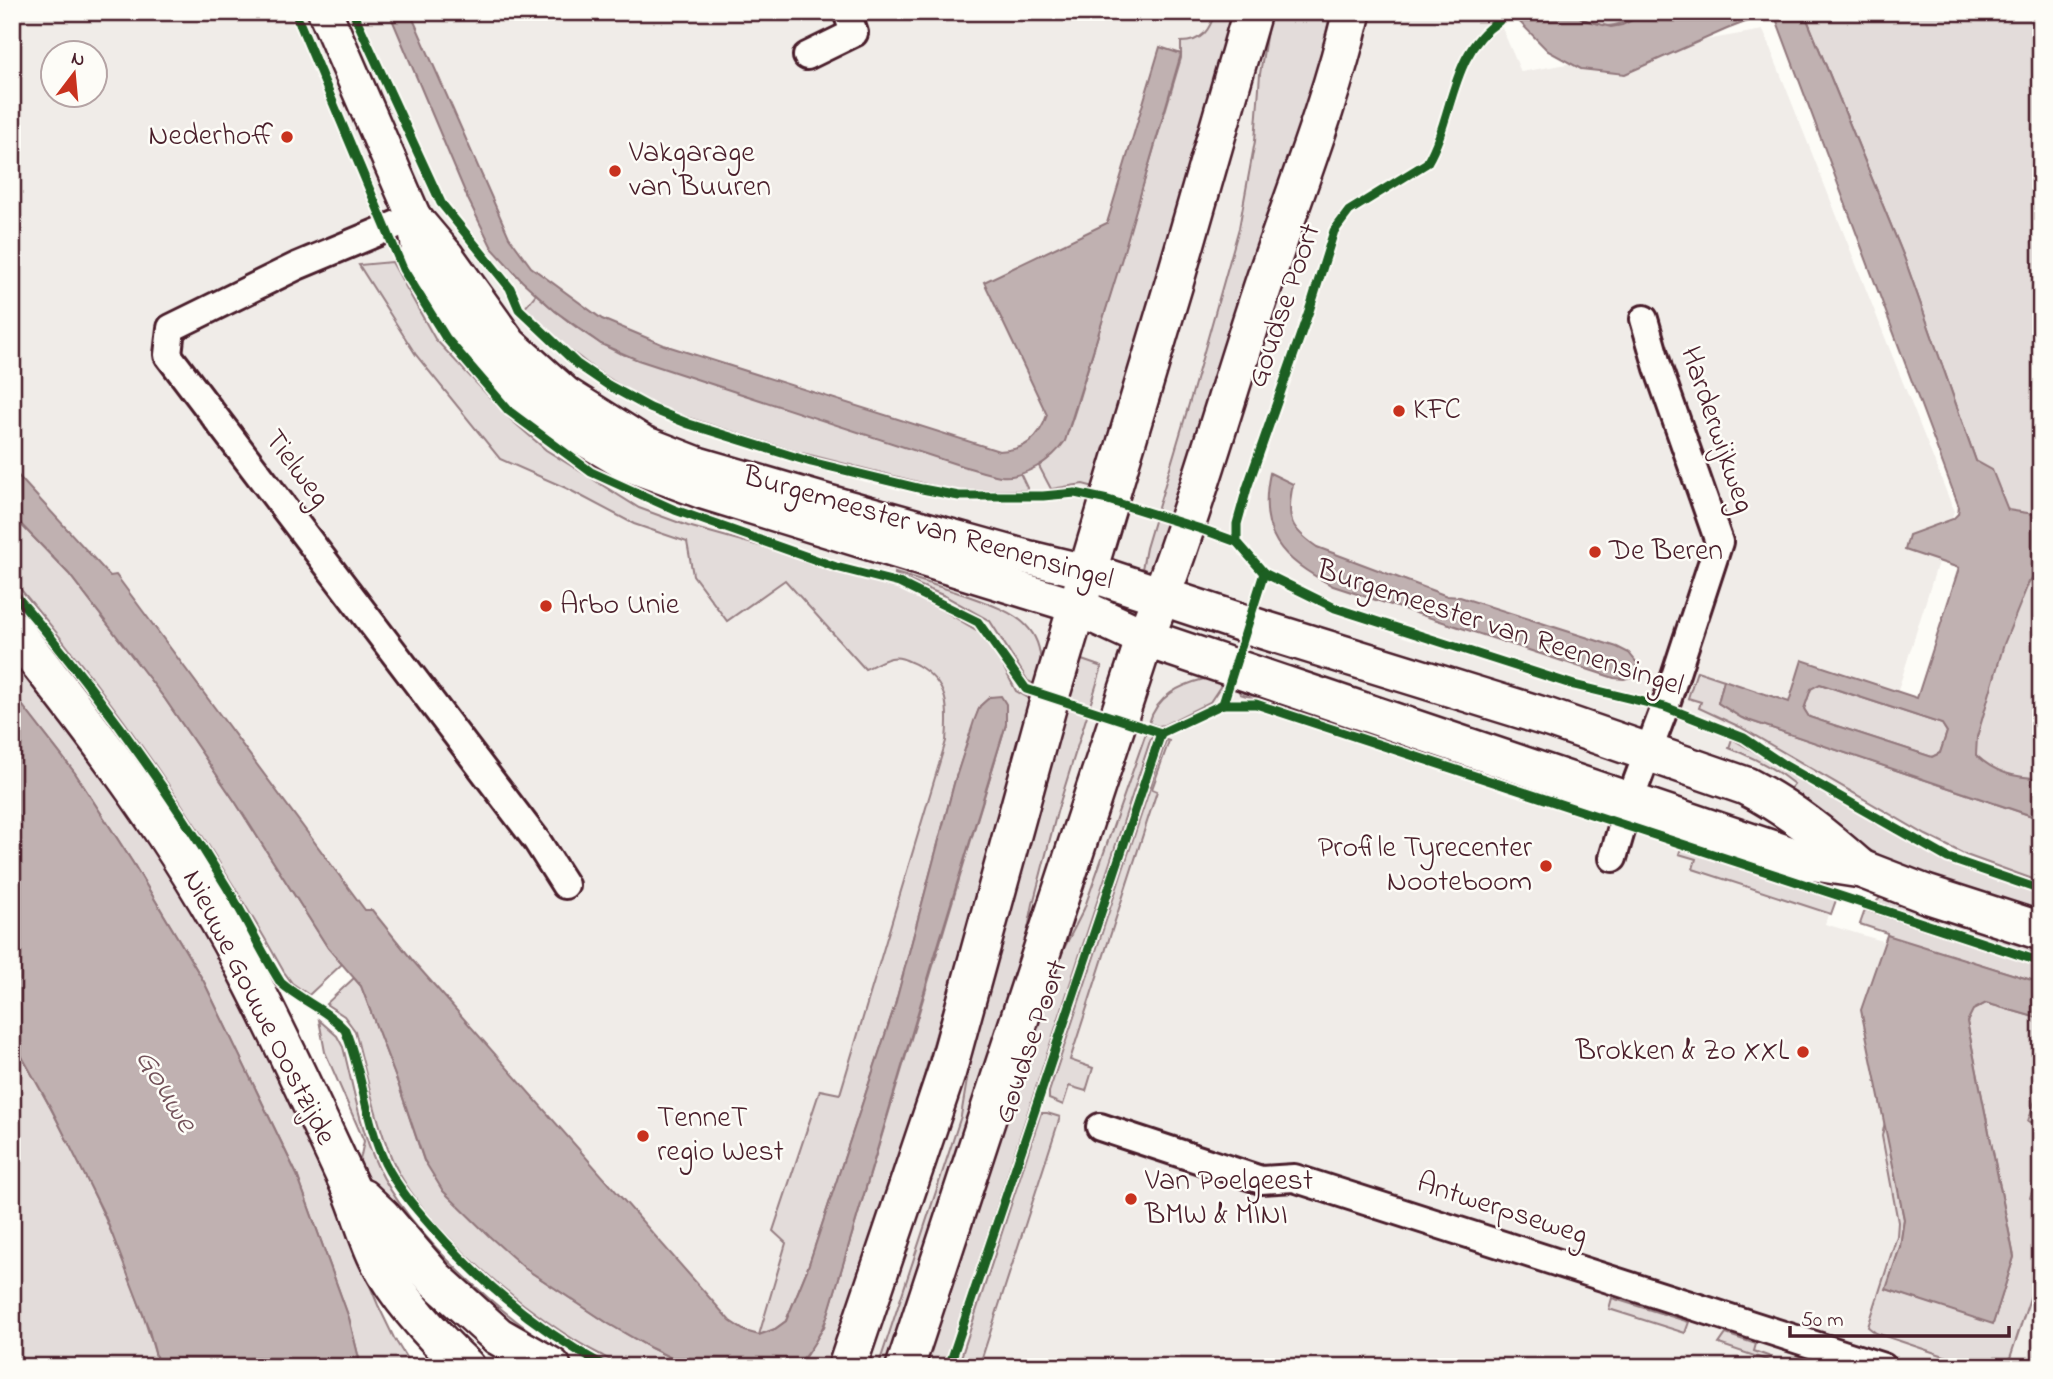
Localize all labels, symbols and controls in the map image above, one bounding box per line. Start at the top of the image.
north arrow [38,38,108,108]
text: N [68,45,88,75]
place label: Nederhoff [148,115,273,159]
marker: Nederhoff [279,129,295,145]
place label: Vakgarage van Buuren [628,132,771,210]
marker: Vakgarage van Buuren [607,163,623,179]
street label: Goudse Poort [1236,218,1334,394]
street label: Harderwijkweg [1667,341,1765,519]
place label: KFC [1413,389,1461,433]
marker: KFC [1391,403,1407,419]
street label: Tielweg [252,421,340,517]
street label: Burgemeester van Reenensingel [737,455,1118,603]
place label: De Beren [1608,530,1723,574]
marker: De Beren [1587,544,1603,560]
street label: Burgemeester van Reenensingel [1310,549,1689,709]
place label: Arbo Unie [560,584,680,628]
marker: Arbo Unie [538,598,554,614]
place label: Profile Tyrecenter Nooteboom [1318,827,1533,905]
marker: Profile Tyrecenter Nooteboom [1538,858,1554,874]
street label: Nieuwe Gouwe Oostzijde [169,863,347,1154]
street label: Goudse Poort [983,954,1081,1130]
place label: Brokken & Zo XXL [1575,1030,1790,1074]
water label: Gouwe [122,1040,209,1143]
marker: Brokken & Zo XXL [1795,1044,1811,1060]
place label: TenneT regio West [657,1097,784,1175]
marker: TenneT regio West [635,1128,651,1144]
place label: Van Poelgeest BMW & MINI [1144,1160,1313,1238]
street label: Antwerpseweg [1411,1162,1593,1258]
marker: Van Poelgeest BMW & MINI [1123,1191,1139,1207]
scale bar [1790,1295,2009,1339]
text: 50 m [1801,1306,1844,1336]

